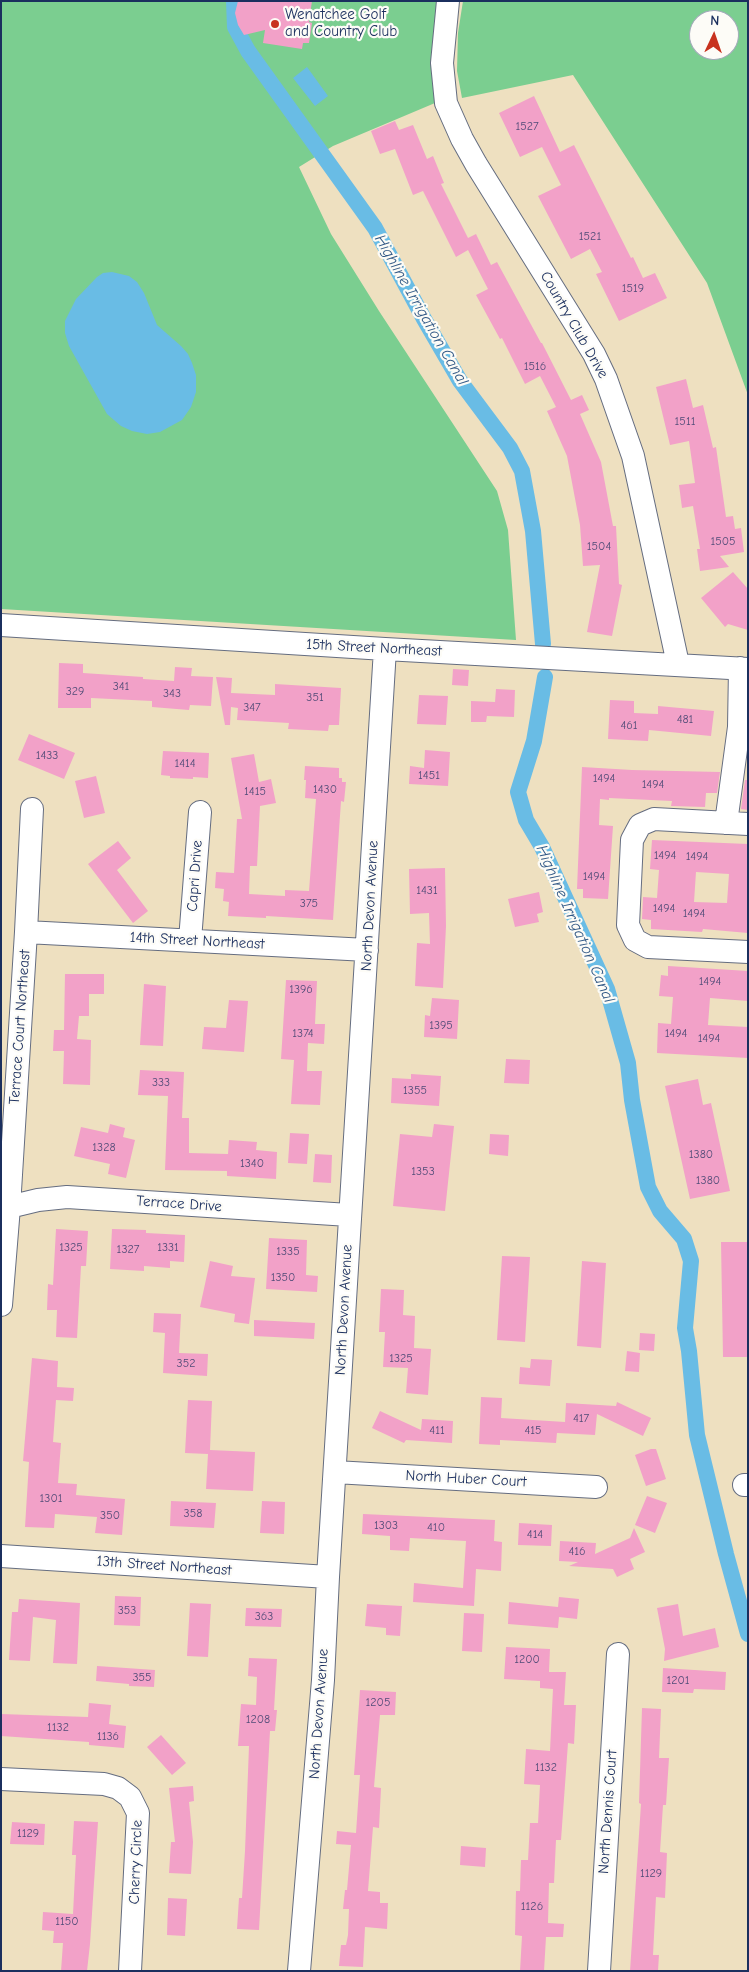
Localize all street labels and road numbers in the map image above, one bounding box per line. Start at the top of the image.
street label: Country Club Drive [536,268,612,382]
street label: 15th Street Northeast [306,635,442,661]
street label: Capri Drive [184,840,206,912]
street label: North Devon Avenue [358,840,382,972]
street label: 14th Street Northeast [129,928,265,954]
street label: Terrace Court Northeast [6,949,34,1105]
street label: Terrace Drive [136,1192,222,1216]
street label: North Devon Avenue [332,1244,356,1376]
street label: North Huber Court [405,1467,527,1491]
street label: 13th Street Northeast [96,1552,232,1580]
street label: North Devon Avenue [305,1648,333,1780]
street label: North Dennis Court [595,1749,621,1875]
street label: Cherry Circle [126,1819,146,1905]

